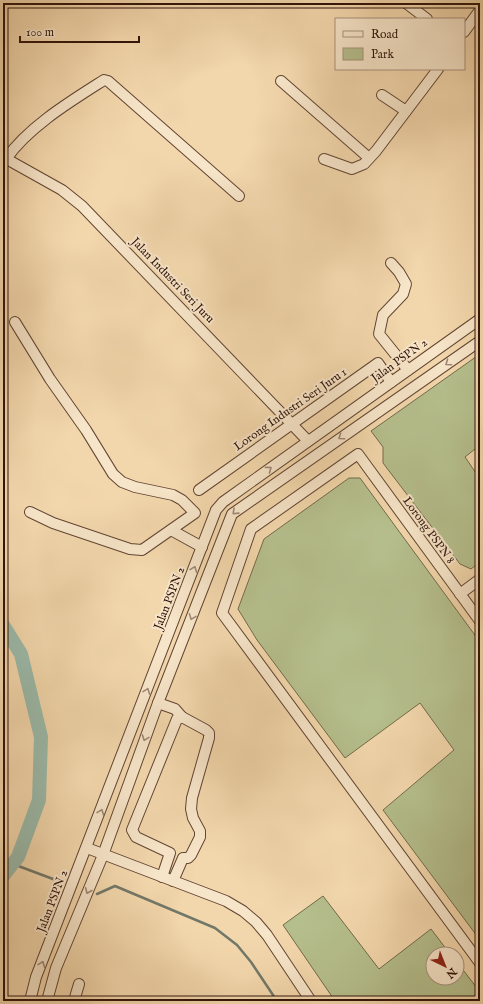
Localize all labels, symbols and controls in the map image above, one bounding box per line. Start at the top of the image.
scale bar [20,18,139,44]
legend [335,18,465,70]
text: 100 m [26,25,54,40]
text: Road [371,27,399,42]
text: Park [371,47,394,62]
street label: Jalan Industri Seri Juru [126,233,217,327]
street label: Jalan PSPN 2 [367,335,431,388]
one-way arrow [445,358,452,366]
street label: Lorong Industri Seri Juru 1 [231,365,350,455]
one-way arrow [338,432,345,440]
one-way arrow [264,467,271,474]
street label: Lorong PSPN 8 [399,494,458,567]
one-way arrow [232,507,240,515]
street label: Jalan PSPN 2 [150,564,189,634]
one-way arrow [189,566,197,573]
one-way arrow [188,613,196,620]
one-way arrow [143,687,151,694]
one-way arrow [142,735,150,742]
one-way arrow [96,809,104,816]
street label: Jalan PSPN 2 [33,867,72,937]
one-way arrow [85,886,93,894]
north arrow [425,946,465,986]
one-way arrow [37,960,45,967]
text: N [443,964,460,981]

